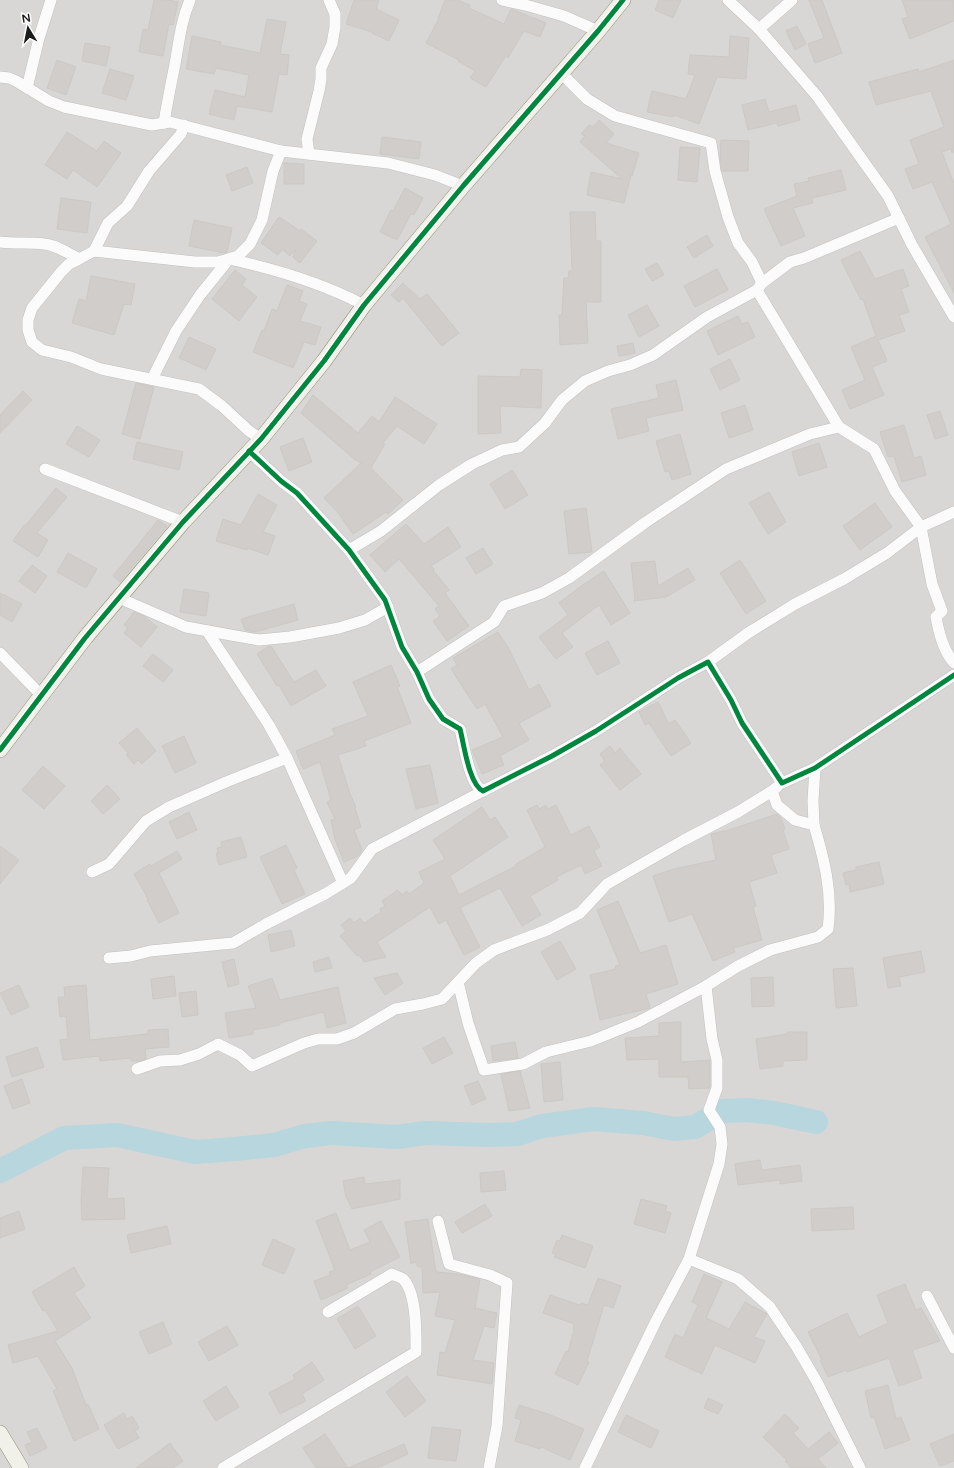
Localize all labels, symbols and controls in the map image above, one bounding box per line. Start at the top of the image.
north arrow [8,8,48,48]
text: N [21,11,32,26]

